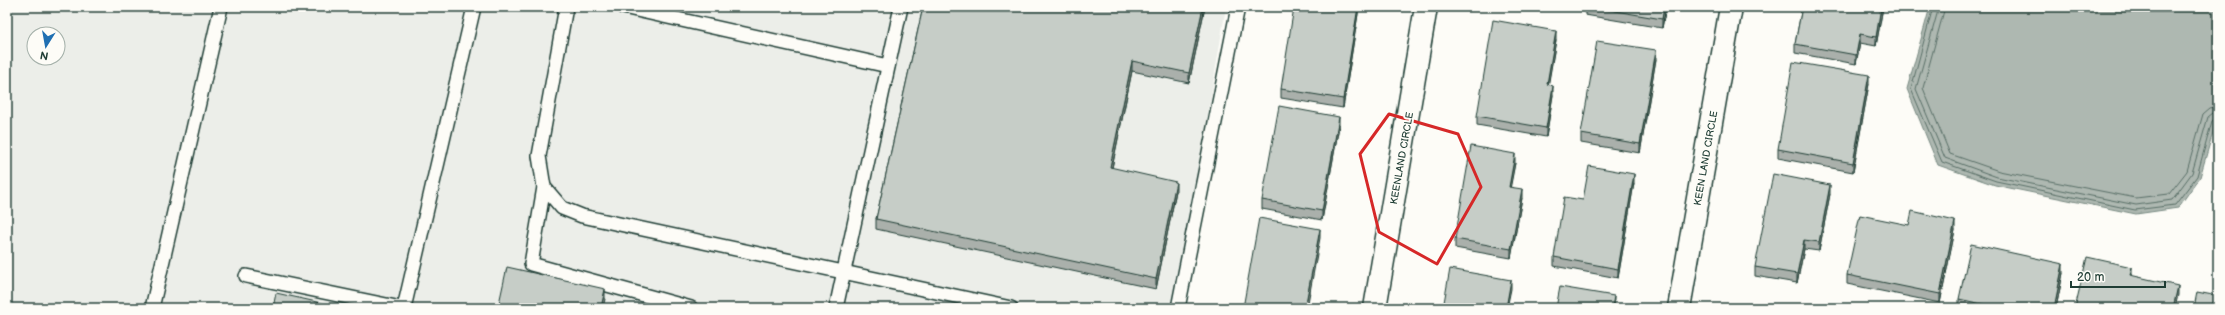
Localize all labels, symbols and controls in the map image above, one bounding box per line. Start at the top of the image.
north arrow [26,26,66,66]
text: N [39,48,49,62]
street label: KEEN LAND CIRCLE [1692,109,1720,206]
street label: KEENLAND CIRCLE [1388,111,1416,205]
scale bar [2071,263,2165,289]
text: 20 m [2077,270,2104,285]

